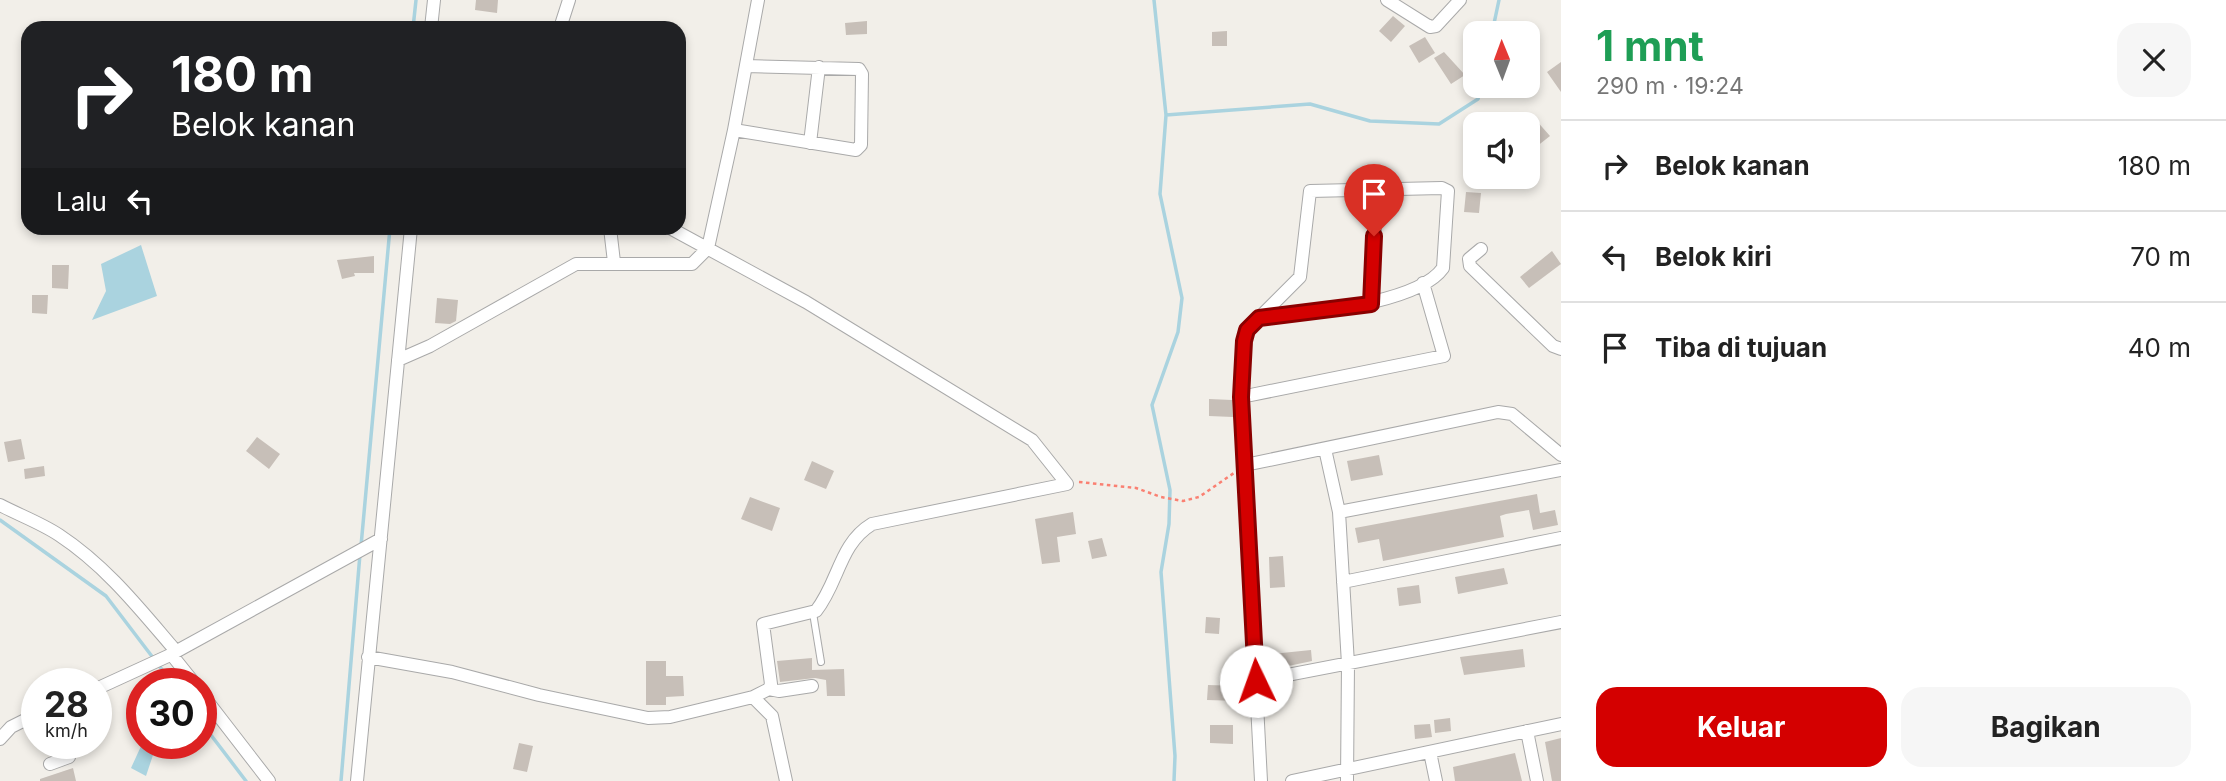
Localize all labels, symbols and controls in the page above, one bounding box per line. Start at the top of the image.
text: 1 mnt [1596,20,1704,71]
north arrow [1463,21,1540,98]
map controls [1463,21,1540,189]
button: close [2117,23,2191,97]
text: 180 m [171,45,313,104]
icon: right [56,49,147,140]
text: 290 m · 19:24 [1596,72,1744,100]
text: Belok kanan [171,105,355,144]
button: sound [1463,112,1540,189]
icon: right [1596,147,1634,185]
text: Belok kanan [1655,150,1810,181]
text: 180 m [2118,150,2191,181]
pin [1344,164,1404,236]
icon: arrive [1355,175,1393,213]
icon: left [121,182,159,220]
text: Lalu [56,186,107,217]
icon: left [1596,238,1634,276]
text: Belok kiri [1655,241,1772,272]
text: 70 m [2130,241,2191,272]
icon: arrive [1596,329,1634,367]
text: Tiba di tujuan [1655,332,1827,363]
text: 40 m [2128,332,2191,363]
position arrow [1219,644,1293,718]
speed limit sign: 30 [126,668,217,759]
text: 28 [44,683,89,725]
button: Keluar [1596,687,1887,767]
button: Bagikan [1901,687,2191,767]
text: km/h [45,720,88,741]

